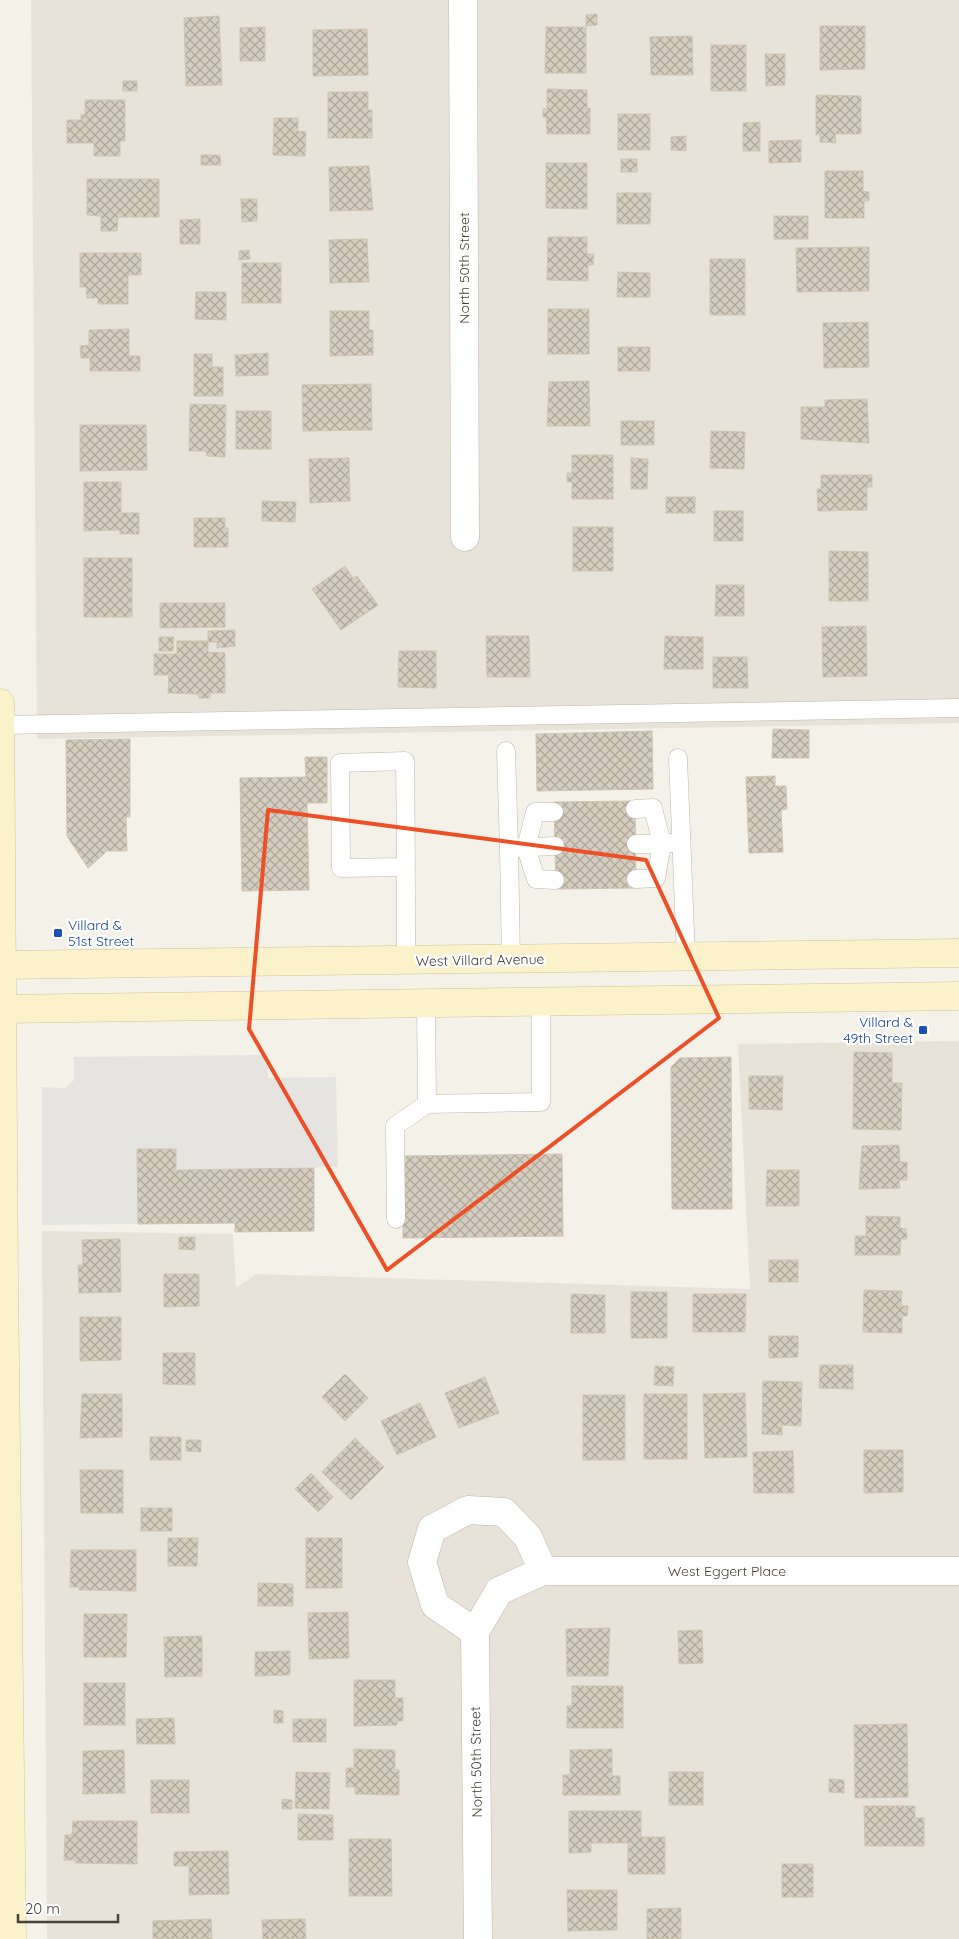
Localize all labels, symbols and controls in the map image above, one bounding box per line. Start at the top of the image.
street label: North 50th Street [455,212,473,324]
place label: Villard & 51st Street [68,916,134,950]
marker: Villard & 51st Street [52,927,64,939]
street label: West Villard Avenue [415,950,545,970]
place label: Villard & 49th Street [843,1013,913,1047]
marker: Villard & 49th Street [917,1024,929,1036]
street label: West Eggert Place [668,1562,786,1580]
street label: North 50th Street [466,1706,486,1818]
scale bar [18,1892,118,1924]
text: 20 m [25,1899,60,1918]

